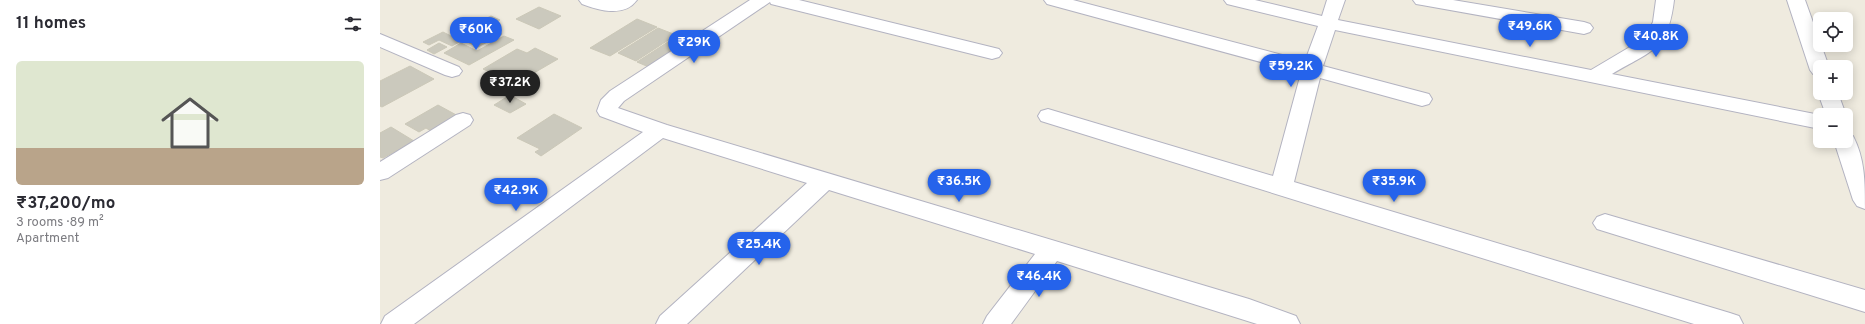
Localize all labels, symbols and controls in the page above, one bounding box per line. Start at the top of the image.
map controls [1813,12,1853,148]
button: locate [1813,12,1853,52]
text: 11 homes [16,13,86,35]
icon: filters [342,13,364,35]
pin: ₹49.6K [1497,14,1563,48]
pin: ₹60K [452,17,500,51]
text: ₹49.6K [1507,19,1553,35]
text: ₹60K [459,22,493,38]
pin: ₹40.8K [1623,24,1689,58]
text: ₹40.8K [1633,29,1679,45]
pin: ₹29K [670,30,718,64]
text: ₹29K [677,35,711,51]
pin: ₹59.2K [1258,54,1324,88]
text: ₹59.2K [1269,59,1313,75]
button: + [1813,60,1853,100]
pin: ₹37.2K [477,70,543,104]
text: ₹37.2K [489,75,531,91]
icon: home [154,87,226,159]
button: − [1813,108,1853,148]
pin: ₹36.5K [926,169,992,203]
pin: ₹35.9K [1361,169,1427,203]
text: ₹36.5K [937,174,981,190]
text: ₹35.9K [1372,174,1416,190]
pin: ₹42.9K [483,178,549,212]
text: ₹42.9K [493,183,539,199]
text: ₹37,200/mo [16,193,115,215]
text: 3 rooms · 89 m² [16,215,104,231]
text: Apartment [16,231,79,247]
pin: ₹25.4K [726,232,792,266]
text: ₹25.4K [736,237,782,253]
pin: ₹46.4K [1006,264,1072,298]
text: ₹46.4K [1016,269,1062,285]

